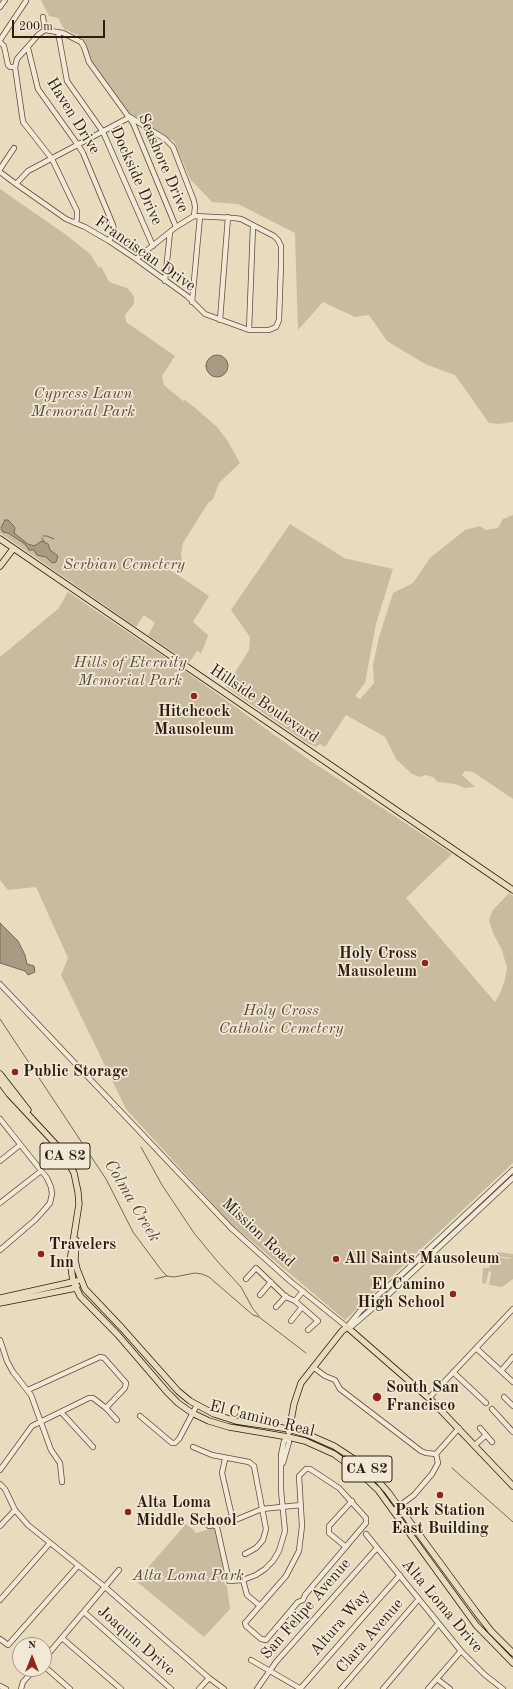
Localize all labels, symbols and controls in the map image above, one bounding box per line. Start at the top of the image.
scale bar [14,12,107,38]
text: 200 m [19,21,53,33]
street label: Haven Drive [42,74,104,158]
street label: Seashore Drive [134,111,192,215]
street label: Dockside Drive [106,124,166,228]
street label: Franciscan Drive [91,212,199,296]
park label: Cypress Lawn Memorial Park [31,384,135,422]
park label: Serbian Cemetery [63,555,185,575]
park label: Hills of Eternity Memorial Park [73,653,187,691]
street label: Hillside Boulevard [206,661,322,747]
marker: Hitchcock Mausoleum [189,691,199,701]
place label: Hitchcock Mausoleum [154,702,234,740]
place label: Holy Cross Mausoleum [337,944,417,982]
marker: Holy Cross Mausoleum [420,958,430,968]
park label: Holy Cross Catholic Cemetery [219,1001,343,1039]
place label: Public Storage [23,1062,128,1082]
marker: Public Storage [10,1067,20,1077]
road number: CA 82 [40,1143,90,1169]
water label: Colma Creek [99,1156,165,1246]
street label: Mission Road [218,1194,298,1272]
place label: Travelers Inn [49,1235,116,1273]
marker: Travelers Inn [36,1249,46,1259]
place label: All Saints Mausoleum [344,1249,499,1269]
marker: All Saints Mausoleum [331,1254,341,1264]
place label: El Camino High School [357,1275,445,1313]
marker: El Camino High School [448,1289,458,1299]
place label: South San Francisco [386,1378,459,1416]
marker: South San Francisco [371,1391,383,1403]
street label: El Camino Real [207,1397,317,1441]
road number: CA 82 [342,1456,392,1482]
marker: Park Station East Building [435,1490,445,1500]
place label: Alta Loma Middle School [136,1493,237,1531]
place label: Park Station East Building [391,1501,489,1539]
marker: Alta Loma Middle School [123,1507,133,1517]
street label: San Felipe Avenue [257,1555,355,1663]
street label: Alta Loma Drive [397,1555,487,1657]
park label: Alta Loma Park [132,1566,244,1586]
street label: Altura Way [306,1586,374,1660]
street label: Clara Avenue [332,1595,408,1677]
street label: Joaquin Drive [93,1602,179,1680]
north arrow [12,1637,52,1677]
text: N [28,1640,36,1651]

